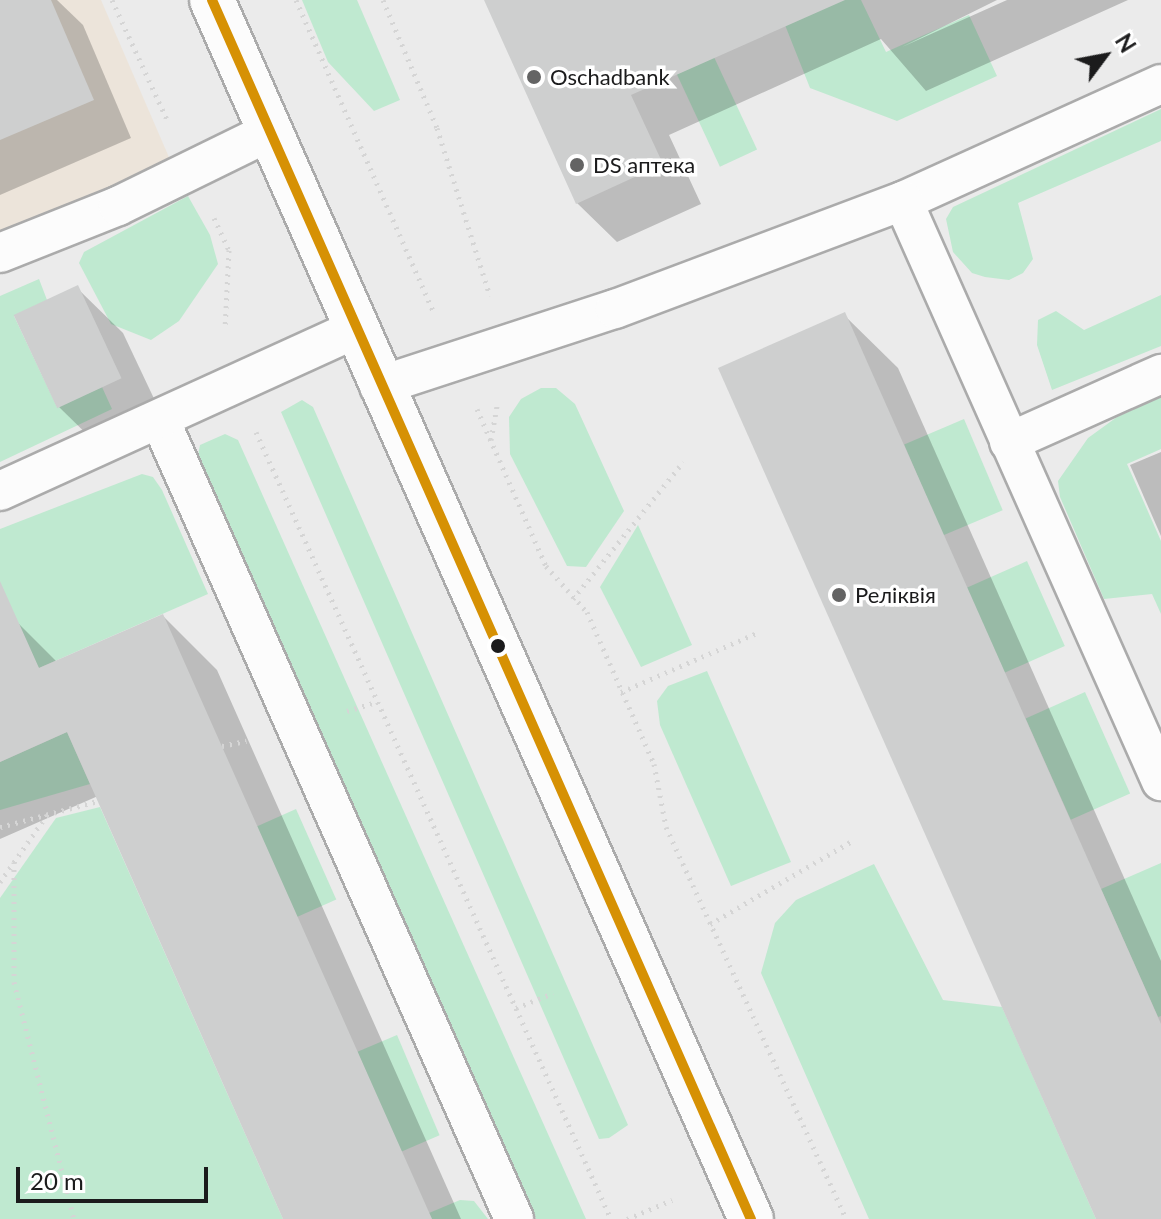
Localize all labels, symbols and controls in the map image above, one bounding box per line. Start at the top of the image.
north arrow [1065,16,1145,96]
text: N [1110,29,1142,57]
place label: Oschadbank [550,64,670,90]
marker: Oschadbank [525,68,543,86]
place label: DS аптека [593,152,695,178]
marker: DS аптека [568,156,586,174]
place label: Реліквія [855,582,936,608]
marker: Реліквія [830,586,848,604]
unlabelled marker [490,638,506,654]
scale bar [20,1151,212,1201]
text: 20 m [30,1166,84,1195]

